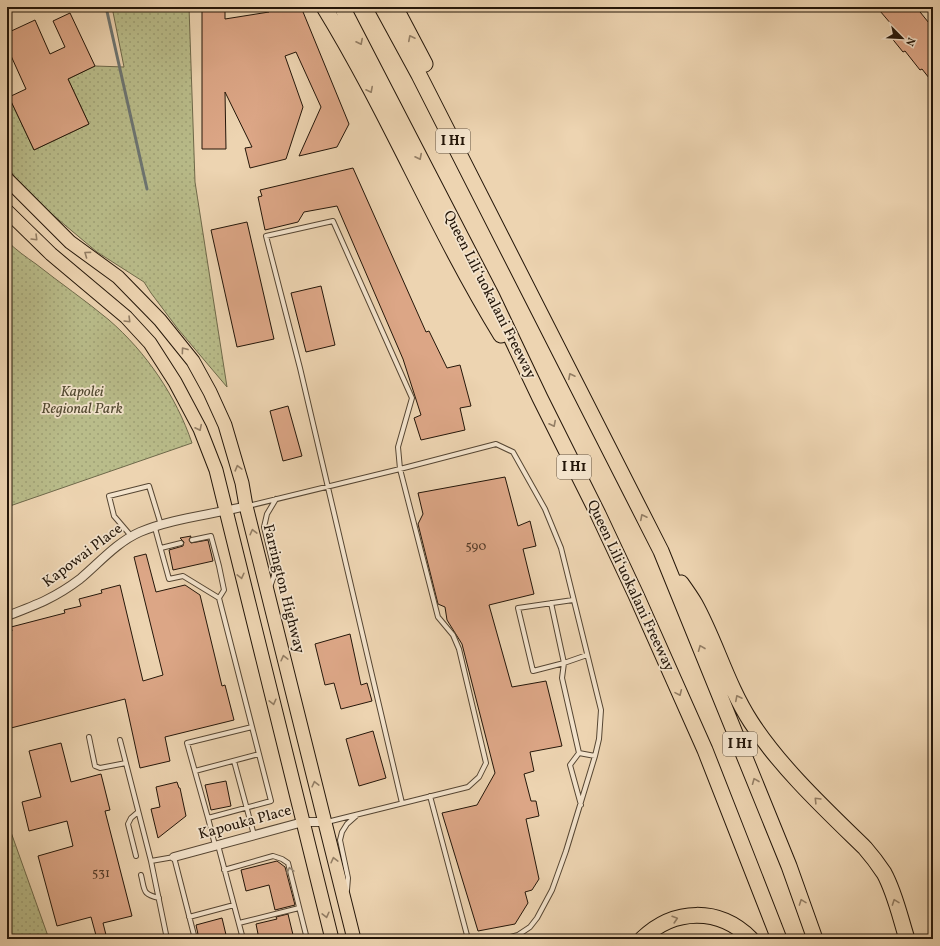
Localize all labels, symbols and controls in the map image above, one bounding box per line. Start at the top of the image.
north arrow [882,18,922,58]
one-way arrow [408,35,416,42]
text: N [901,35,918,48]
one-way arrow [355,37,363,45]
one-way arrow [365,86,373,93]
road number: I H1 [436,129,470,153]
one-way arrow [415,153,422,161]
street label: Queen Liliʻuokalani Freeway [437,207,541,383]
one-way arrow [30,233,38,241]
one-way arrow [84,252,91,259]
one-way arrow [124,315,131,323]
one-way arrow [182,348,189,355]
one-way arrow [569,373,576,380]
park label: Kapolei Regional Park [41,382,123,420]
one-way arrow [548,420,556,427]
one-way arrow [194,424,202,431]
road number: I H1 [557,455,591,479]
one-way arrow [234,465,243,472]
street label: Queen Liliʻuokalani Freeway [581,497,679,675]
one-way arrow [640,513,648,521]
street label: Kapowai Place [39,519,127,593]
street label: Farrington Highway [257,522,309,656]
one-way arrow [249,529,258,536]
house number: 590 [466,538,487,556]
one-way arrow [237,573,245,579]
one-way arrow [697,644,705,651]
one-way arrow [280,655,289,662]
one-way arrow [675,690,683,697]
one-way arrow [735,694,743,702]
one-way arrow [268,698,277,705]
road number: I H1 [723,732,757,756]
one-way arrow [752,777,760,784]
one-way arrow [312,781,320,788]
one-way arrow [814,797,822,805]
street label: Kapouka Place [196,800,294,846]
one-way arrow [330,857,339,864]
house number: 531 [92,865,110,883]
one-way arrow [286,867,294,873]
one-way arrow [892,898,900,905]
one-way arrow [798,899,807,906]
one-way arrow [321,911,330,918]
one-way arrow [671,915,678,924]

